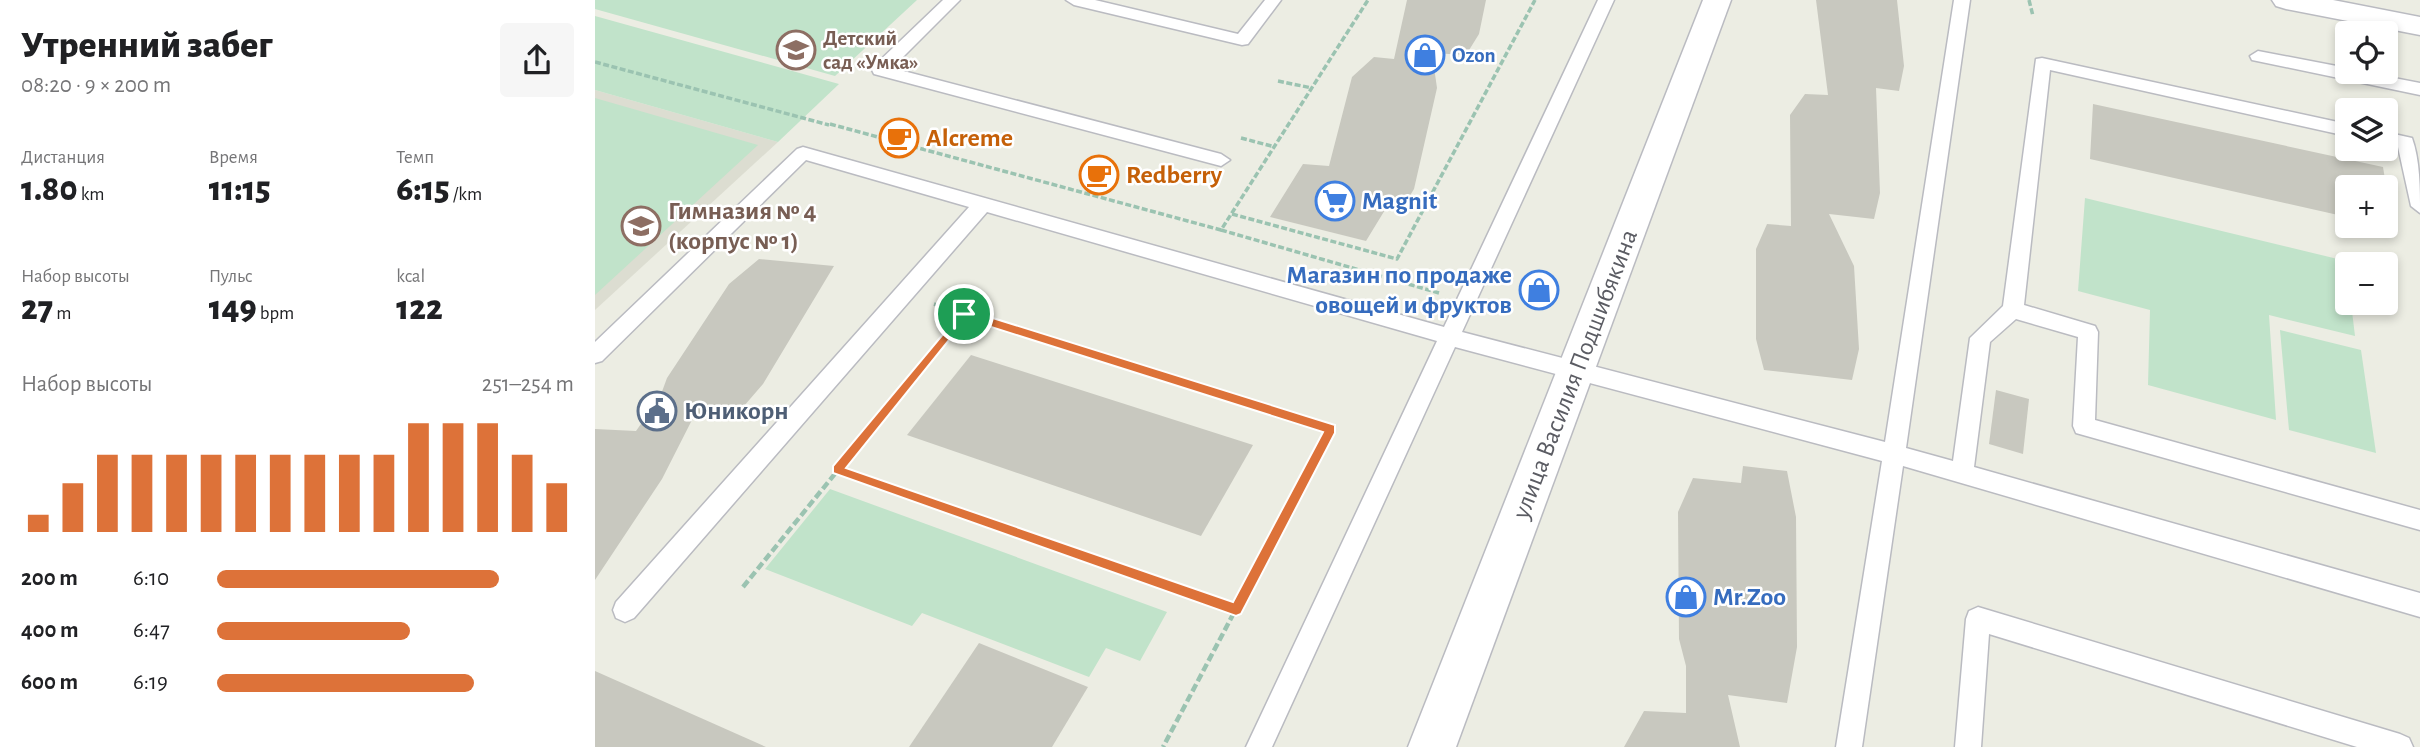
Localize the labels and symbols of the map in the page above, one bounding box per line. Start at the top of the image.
place label: Детский сад «Умка» [823,28,918,73]
school or university icon: Детский сад «Умка» [775,29,817,71]
shop icon: Ozon [1404,34,1446,76]
place label: Ozon [1452,45,1496,66]
cafe icon: Alcreme [878,117,920,159]
place label: Alcreme [926,125,1013,151]
cafe icon: Redberry [1078,154,1120,196]
place label: Redberry [1126,162,1223,188]
supermarket icon: Magnit [1314,180,1356,222]
place label: Magnit [1362,188,1438,214]
place label: Гимназия № 4 (корпус № 1) [668,198,817,254]
school or university icon: Гимназия № 4 (корпус № 1) [620,205,662,247]
street label: улица Василия Подшибякина [1507,226,1642,523]
place label: Магазин по продаже овощей и фруктов [1286,262,1512,318]
shop icon: Магазин по продаже овощей и фруктов [1518,269,1560,311]
pin [934,284,994,344]
public building icon: Юникорн [636,390,678,432]
place label: Юникорн [684,398,789,424]
shop icon: Mr.Zoo [1665,576,1707,618]
place label: Mr.Zoo [1713,584,1786,610]

